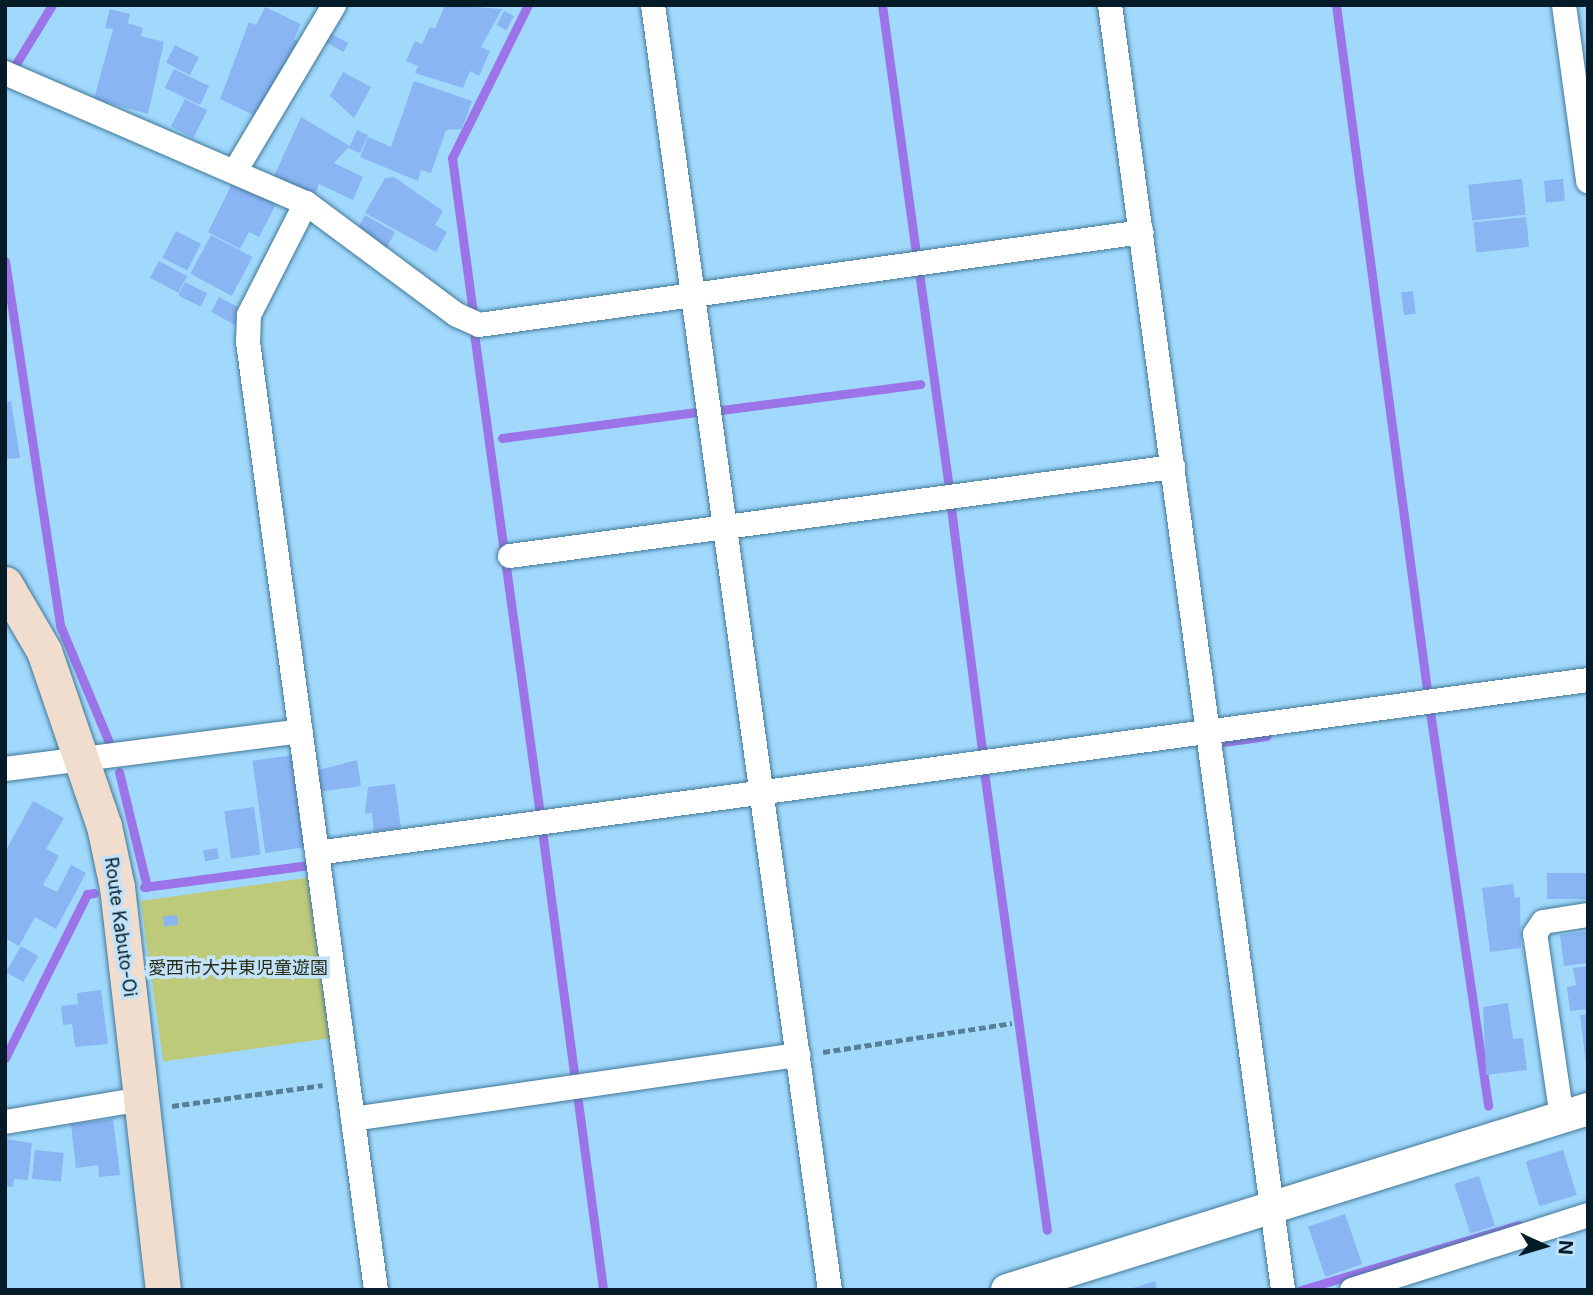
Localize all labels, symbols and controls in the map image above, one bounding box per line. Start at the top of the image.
street label: Route Kabuto-Oi [100,856,140,998]
park label: 愛西市大井東児童遊園 [148,957,328,979]
north arrow [1509,1211,1579,1281]
text: N [1553,1239,1577,1256]

